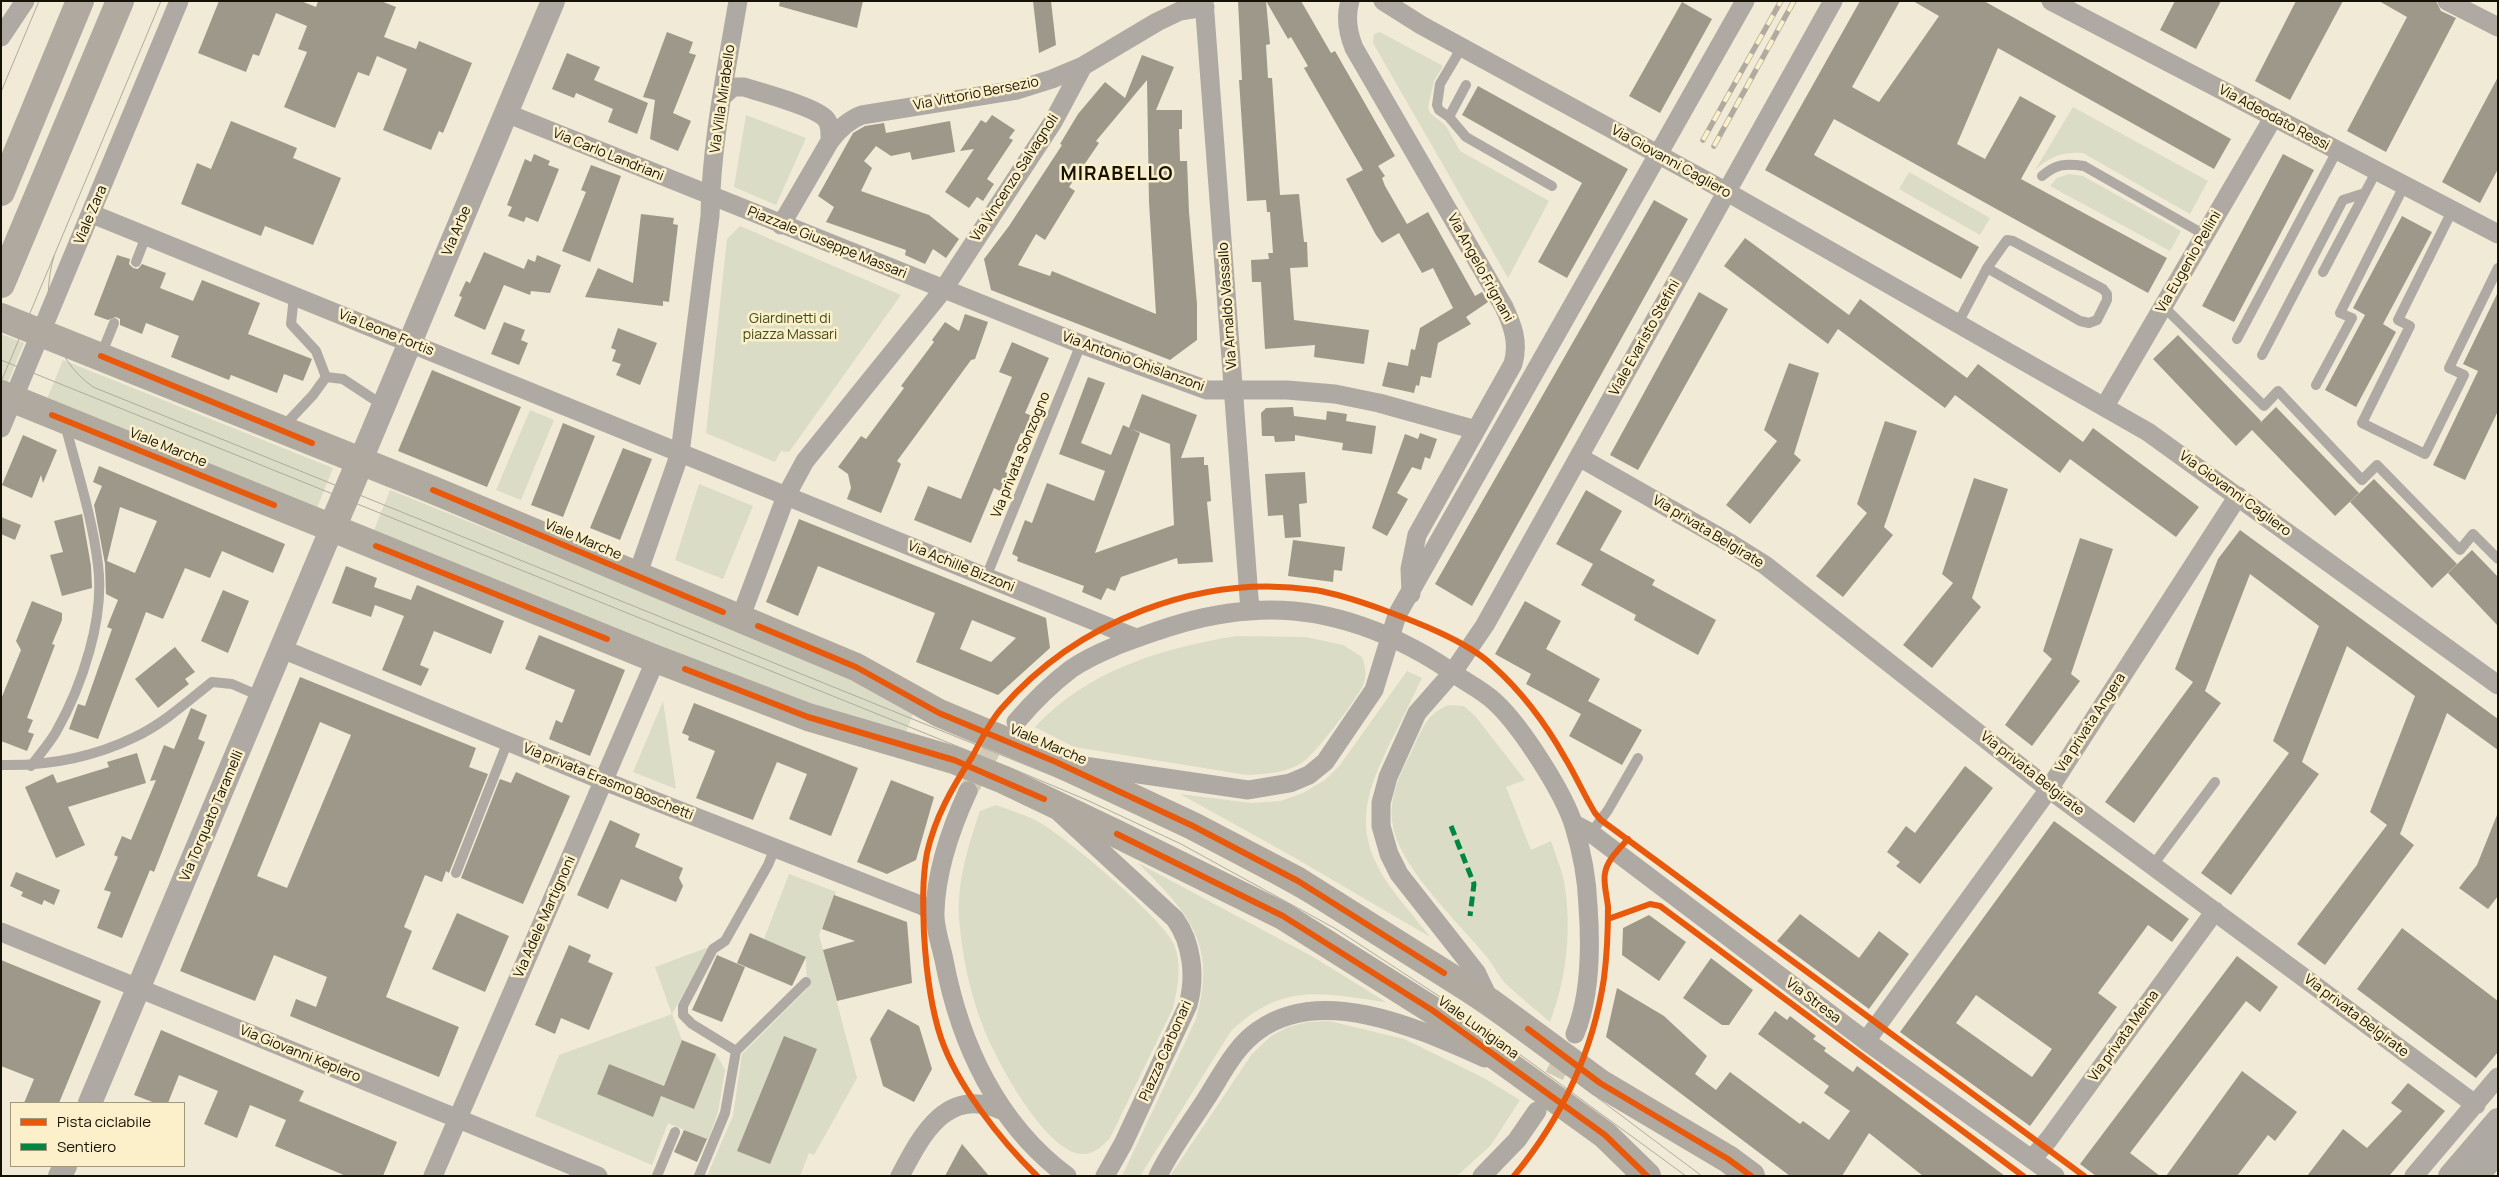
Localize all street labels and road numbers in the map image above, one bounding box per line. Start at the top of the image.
street label: Via Villa Mirabello [707,44,739,154]
street label: Via Vittorio Bersezio [912,74,1040,114]
street label: Via Adeodato Ressi [2216,82,2332,154]
street label: Via Vincenzo Salvagnoli [967,111,1063,245]
street label: Via Giovanni Cagliero [1608,122,1734,202]
street label: Via Carlo Landriani [550,125,666,185]
street label: Viale Zara [71,183,111,247]
street label: Piazzale Giuseppe Massari [745,203,909,283]
street label: Via Arbe [439,204,475,258]
street label: Via Eugenio Pellini [2153,208,2225,316]
street label: Via Angelo Frignani [1443,211,1517,325]
street label: Via Arnaldo Vassallo [1215,242,1241,370]
street label: Viale Evaristo Stefini [1606,277,1684,399]
street label: Via Leone Fortis [336,306,436,360]
street label: Via Antonio Ghislanzoni [1059,328,1207,396]
street label: Via privata Sonzogno [988,390,1054,520]
street label: Viale Marche [127,425,209,471]
street label: Via Giovanni Cagliero [2176,448,2294,540]
street label: Via privata Belgirate [1649,492,1767,572]
street label: Viale Marche [542,516,624,564]
street label: Via Achille Bizzoni [905,538,1017,596]
street label: Via privata Angera [2053,670,2129,776]
street label: Viale Marche [1007,721,1089,769]
street label: Via privata Belgirate [1977,728,2087,820]
street label: Via privata Erasmo Boschetti [520,740,696,824]
street label: Via Torquato Taramelli [177,748,247,884]
street label: Via Adele Martignoni [511,854,579,980]
street label: Via privata Belgirate [2300,971,2412,1061]
street label: Via Stresa [1782,975,1844,1027]
street label: Via privata Meina [2085,987,2163,1085]
street label: Viale Lunigiana [1434,993,1522,1063]
street label: Piazza Carbonari [1136,998,1196,1104]
street label: Via Giovanni Keplero [237,1022,363,1086]

